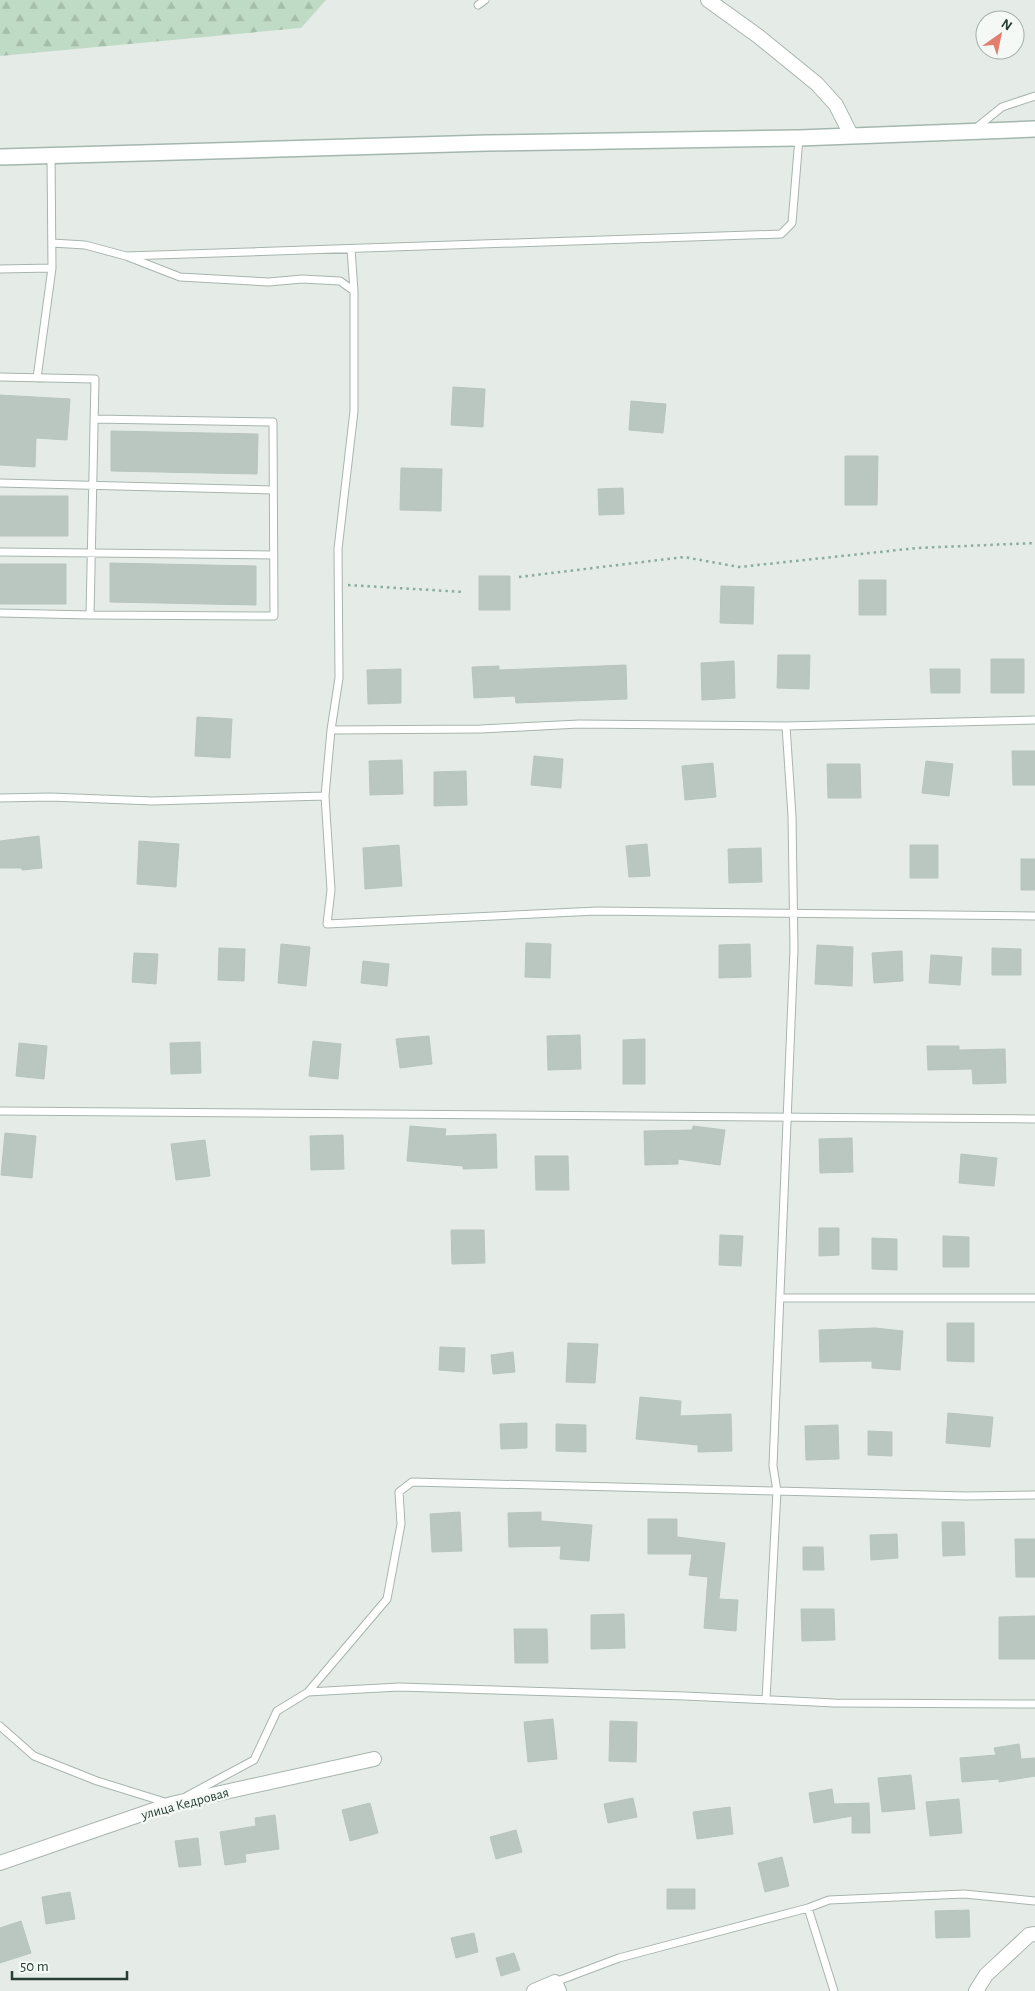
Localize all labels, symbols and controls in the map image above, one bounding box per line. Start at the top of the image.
north arrow [975,10,1025,60]
text: N [999,16,1014,33]
street label: улица Кедровая [139,1786,231,1823]
scale bar [12,1948,128,1980]
text: 50 m [20,1959,49,1974]

